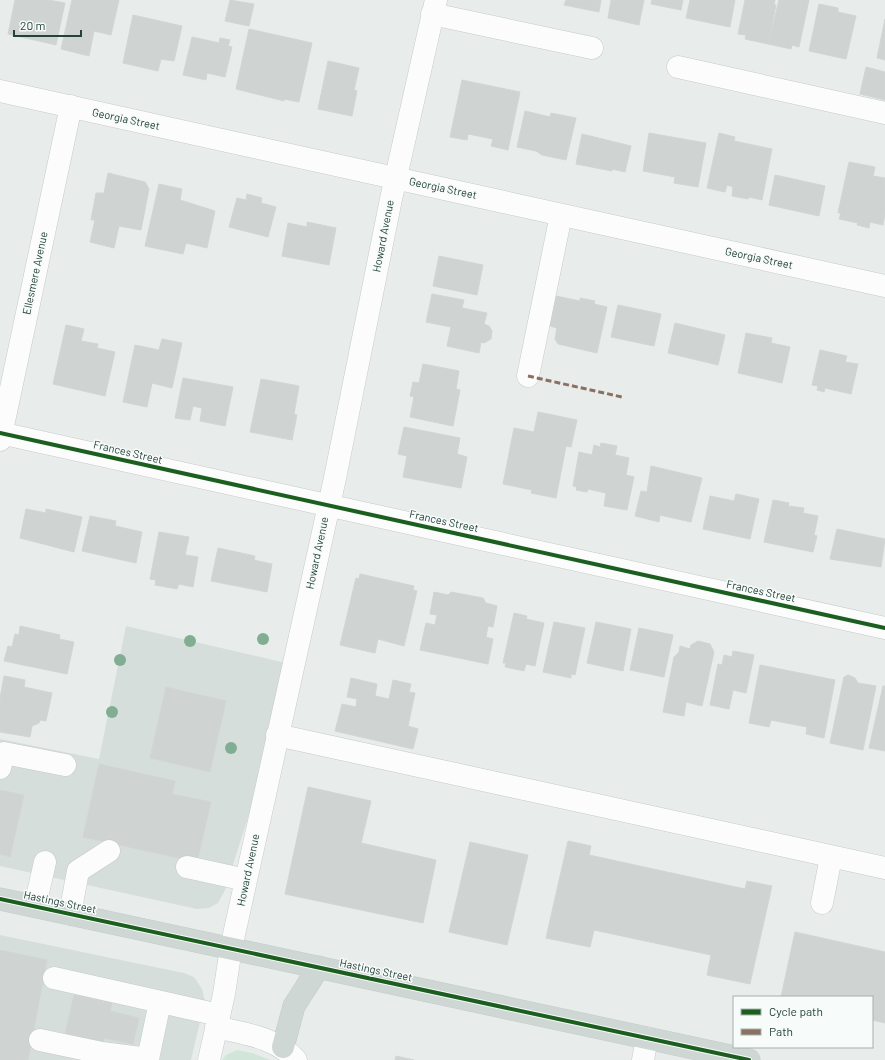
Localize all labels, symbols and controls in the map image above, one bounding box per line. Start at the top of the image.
scale bar [14,12,81,38]
text: 20 m [20,18,46,32]
street label: Georgia Street [91,105,161,132]
street label: Georgia Street [408,174,478,201]
street label: Howard Avenue [369,198,396,273]
street label: Ellesmere Avenue [19,230,50,316]
street label: Georgia Street [724,244,794,271]
street label: Frances Street [92,437,164,466]
street label: Frances Street [408,507,480,534]
street label: Howard Avenue [303,515,331,590]
street label: Frances Street [725,577,797,604]
street label: Howard Avenue [234,832,262,907]
street label: Hastings Street [22,887,98,916]
street label: Hastings Street [338,955,414,984]
legend [733,996,873,1048]
text: Cycle path [769,1004,823,1018]
text: Path [769,1024,793,1038]

